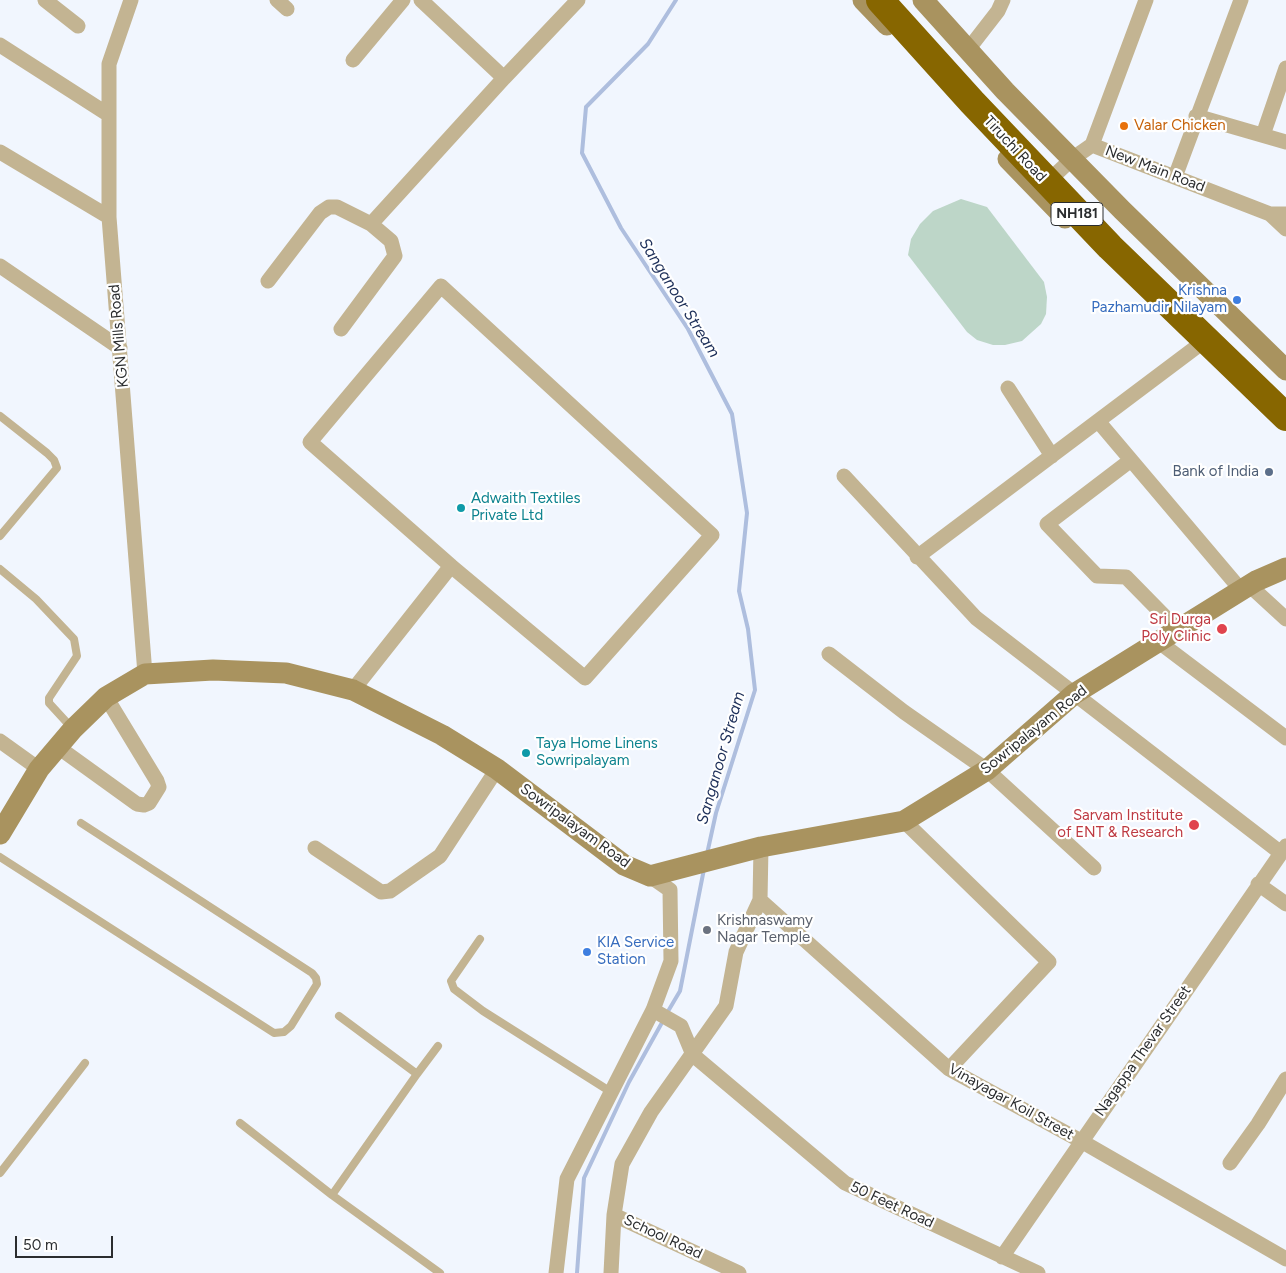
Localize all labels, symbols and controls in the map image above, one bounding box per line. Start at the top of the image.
street label: Tiruchi Road [980,112,1050,186]
place label: Valar Chicken [1134,117,1226,135]
marker: Valar Chicken [1118,120,1130,132]
street label: New Main Road [1103,142,1207,196]
road number: NH181 [1051,202,1103,225]
water label: Sanganoor Stream [635,235,723,361]
place label: Krishna Pazhamudir Nilayam [1091,282,1227,317]
street label: KGN Mills Road [106,283,132,389]
marker: Krishna Pazhamudir Nilayam [1231,294,1243,306]
place label: Bank of India [1173,463,1259,481]
marker: Bank of India [1263,466,1275,478]
place label: Adwaith Textiles Private Ltd [471,490,581,525]
marker: Adwaith Textiles Private Ltd [455,502,467,514]
place label: Sri Durga Poly Clinic [1141,611,1211,646]
marker: Sri Durga Poly Clinic [1215,622,1229,636]
street label: Sowripalayam Road [977,682,1091,778]
water label: Sanganoor Stream [693,689,749,827]
place label: Taya Home Linens Sowripalayam [536,735,658,770]
marker: Taya Home Linens Sowripalayam [520,747,532,759]
street label: Sowripalayam Road [516,780,634,872]
place label: Sarvam Institute of ENT & Research [1057,807,1183,842]
marker: Sarvam Institute of ENT & Research [1187,818,1201,832]
place label: Krishnaswamy Nagar Temple [717,912,813,947]
marker: Krishnaswamy Nagar Temple [701,924,713,936]
place label: KIA Service Station [597,934,674,969]
marker: KIA Service Station [581,946,593,958]
street label: Nagappa Thevar Street [1091,982,1195,1120]
street label: Vinayagar Koil Street [945,1060,1077,1144]
street label: 50 Feet Road [847,1178,937,1232]
street label: School Road [621,1211,705,1263]
scale bar [18,1226,115,1258]
text: 50 m [23,1236,58,1254]

